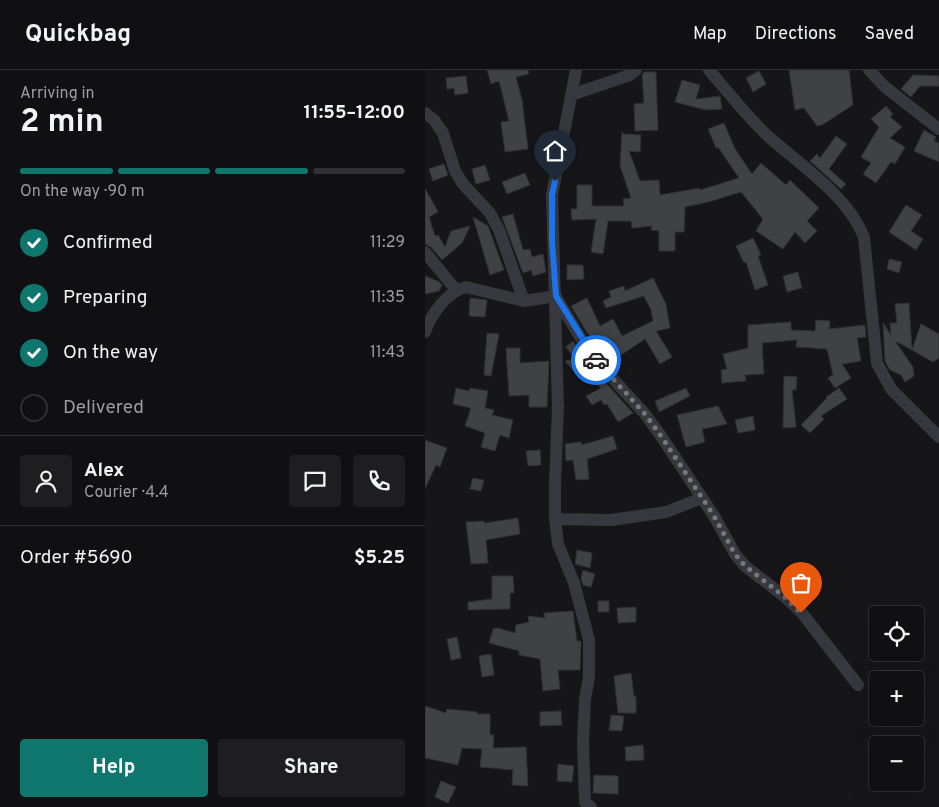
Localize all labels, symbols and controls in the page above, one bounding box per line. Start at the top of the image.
text: Quickbag [25,20,131,50]
text: Map [693,23,727,46]
text: Directions [755,23,837,46]
text: Saved [865,23,914,46]
text: Arriving in [20,84,95,104]
text: 11:55–12:00 [304,101,405,125]
text: 2 min [20,103,104,143]
pin [534,130,576,181]
icon: home [541,137,569,165]
text: On the way · 90 m [20,182,145,202]
icon: check [20,229,48,257]
text: Confirmed [63,231,153,255]
text: 11:29 [370,233,405,253]
icon: check [20,284,48,312]
text: Preparing [63,286,147,310]
text: 11:35 [370,288,405,308]
courier [571,335,621,385]
icon: check [20,339,48,367]
text: On the way [63,341,158,365]
text: 11:43 [370,343,405,363]
icon: car [582,346,610,374]
text: Delivered [63,396,144,420]
button: person [20,455,72,507]
button: chat [289,455,341,507]
button: phone [353,455,405,507]
text: Alex [84,459,124,483]
text: Courier · 4.4 [84,483,169,503]
text: Order #5690 [20,546,133,570]
text: $5.25 [354,546,405,570]
pin [780,562,822,613]
icon: bag [787,569,815,597]
map controls [869,606,924,791]
button: locate [869,606,924,661]
button: + [869,671,924,726]
button: − [869,736,924,791]
button: Help [20,739,208,797]
button: Share [218,739,405,797]

